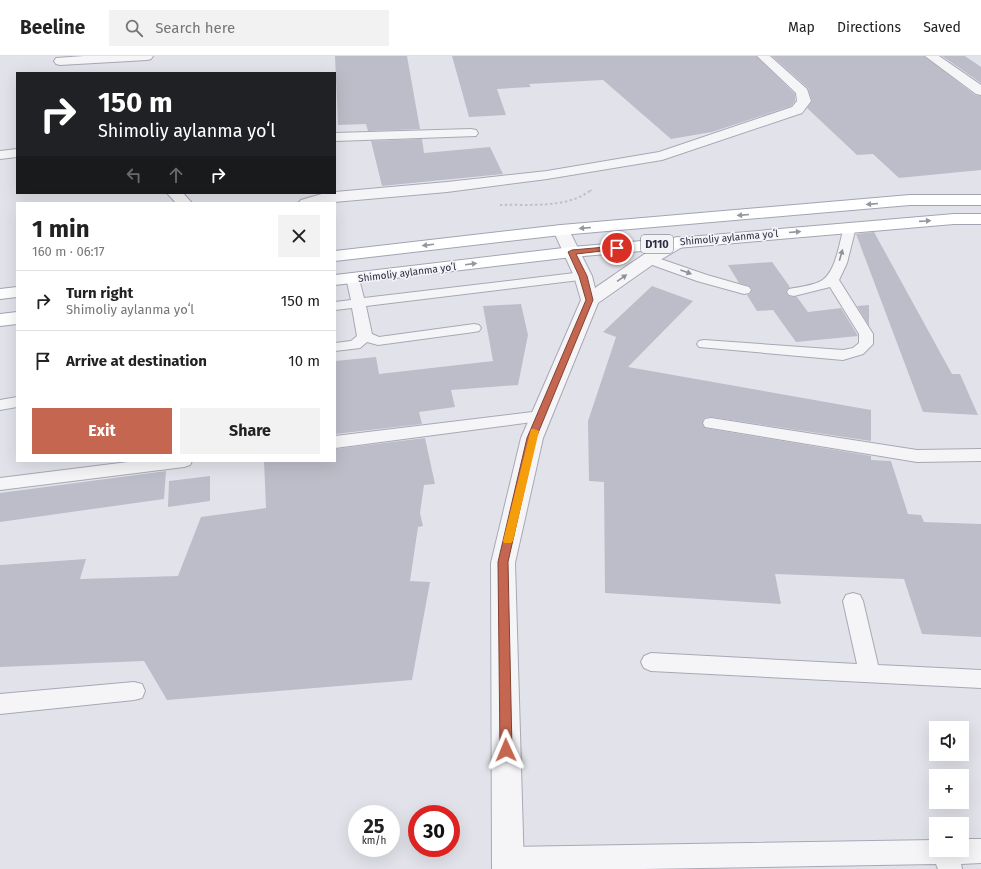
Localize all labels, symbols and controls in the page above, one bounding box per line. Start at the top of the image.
search box [109,10,389,46]
text: Beeline [20,16,85,39]
icon: search [123,17,145,39]
text: Search here [155,19,235,37]
text: Map [788,19,815,36]
text: Directions [837,19,901,36]
text: Saved [923,19,961,36]
text: 150 m [98,86,173,119]
icon: right [32,88,84,140]
text: Shimoliy aylanma yoʻl [98,120,275,142]
icon: left [123,164,145,186]
icon: ahead [165,164,187,186]
icon: right [207,164,229,186]
one-way arrow [866,200,878,207]
one-way arrow [737,211,749,218]
text: 1 min [32,215,90,243]
button: close [278,215,320,257]
one-way arrow [919,218,931,225]
one-way arrow [579,225,591,232]
street label: Shimoliy aylanma yoʻl [679,227,779,248]
one-way arrow [789,228,801,235]
pin [600,231,634,265]
road number: D110 [641,235,673,253]
icon: arrive [606,237,628,259]
one-way arrow [422,242,434,249]
text: 160 m · 06:17 [32,244,105,259]
one-way arrow [839,249,845,262]
street label: Shimoliy aylanma yoʻl [357,260,457,285]
one-way arrow [465,261,477,267]
one-way arrow [680,270,692,276]
one-way arrow [616,274,627,282]
text: Turn right [66,284,133,302]
icon: right [32,290,54,312]
text: 150 m [281,292,320,310]
text: Shimoliy aylanma yoʻl [66,302,194,317]
icon: arrive [32,350,54,372]
text: Arrive at destination [66,352,207,370]
text: 10 m [288,352,320,370]
button: Exit [32,408,172,454]
button: Share [180,408,320,454]
map controls [929,721,969,857]
button: sound [929,721,969,761]
position arrow [485,729,527,771]
button: + [929,769,969,809]
speed limit sign: 30 [408,805,460,857]
text: 25 [363,814,385,838]
button: − [929,817,969,857]
text: km/h [362,835,386,847]

